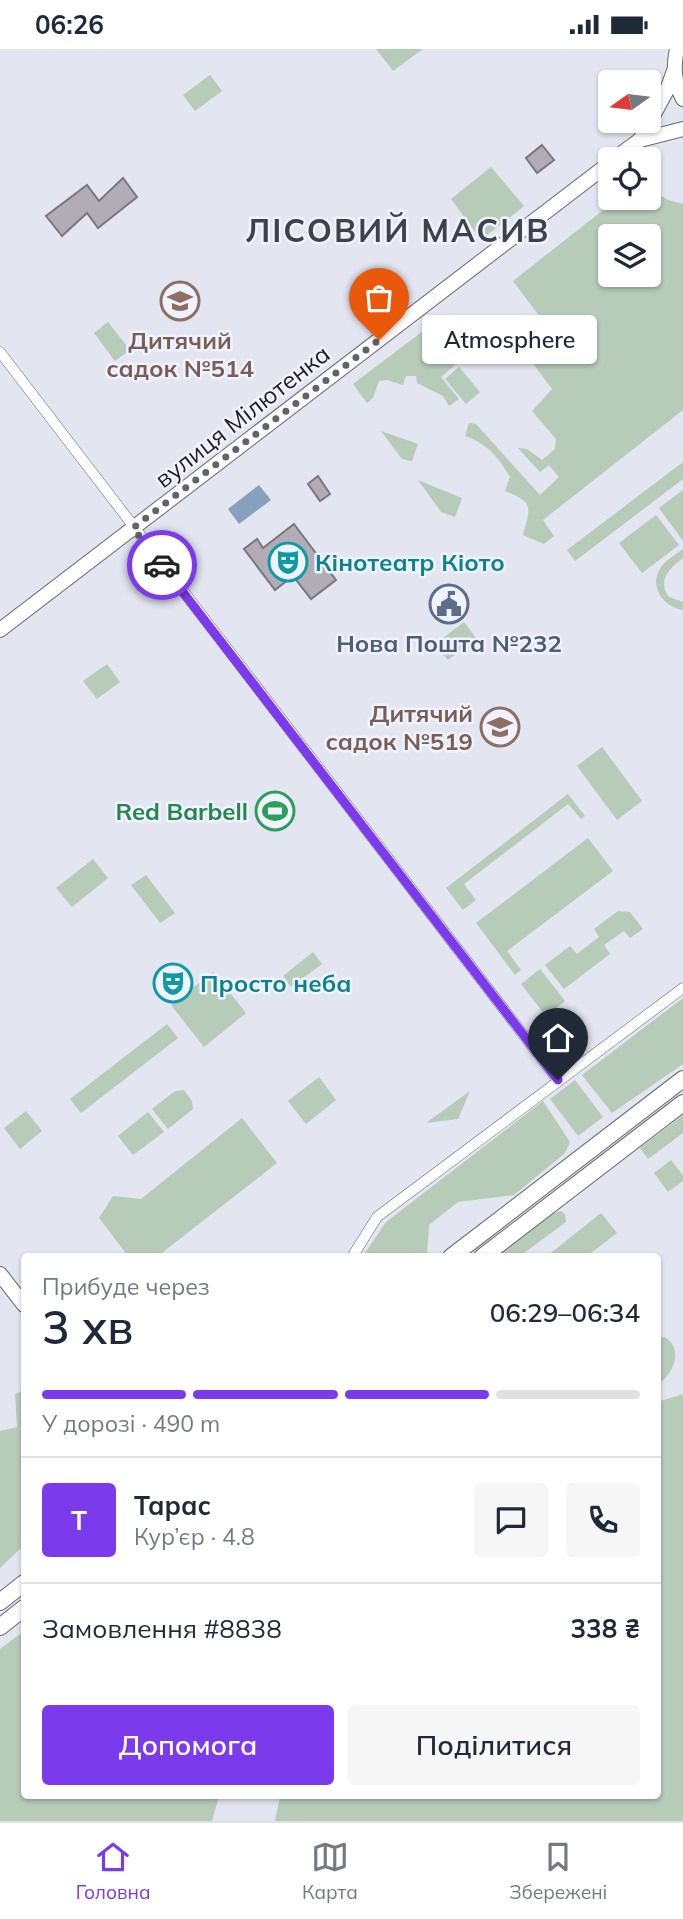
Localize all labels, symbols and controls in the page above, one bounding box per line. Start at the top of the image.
text: 06:26 [35,8,104,41]
north arrow [598,70,662,133]
map controls [598,70,661,287]
button: locate [598,147,661,210]
district label: ЛІСОВИЙ МАСИВ [246,210,550,250]
button: layers [598,224,661,287]
pin [349,268,409,340]
icon: bag [360,279,398,317]
school or university icon: Дитячий садок №514 [159,280,201,322]
callout: Atmosphere [421,315,596,365]
place label: Дитячий садок №514 [106,325,254,383]
text: Atmosphere [444,325,575,354]
street label: вулиця Мілютенка [149,338,335,494]
courier [127,530,197,600]
theatre icon: Кінотеатр Кіото [267,541,309,583]
icon: car [143,546,181,584]
place label: Кінотеатр Кіото [315,547,505,577]
public building icon: Нова Пошта №232 [428,583,470,625]
place label: Нова Пошта №232 [336,628,562,658]
place label: Дитячий садок №519 [325,698,473,756]
school or university icon: Дитячий садок №519 [479,706,521,748]
sports icon: Red Barbell [254,790,296,832]
place label: Red Barbell [115,796,248,826]
theatre icon: Просто неба [152,962,194,1004]
place label: Просто неба [200,968,351,998]
pin [528,1008,588,1080]
icon: home [539,1019,577,1057]
text: Прибуде через [42,1272,210,1301]
text: 06:29–06:34 [490,1296,640,1329]
text: 3 хв [42,1298,133,1356]
text: У дорозі · 490 m [42,1409,220,1438]
button: chat [474,1483,548,1557]
button: phone [566,1483,640,1557]
text: Тарас [134,1489,211,1522]
text: Т [71,1504,87,1537]
text: Кур’єр · 4.8 [134,1522,255,1551]
text: Замовлення #8838 [42,1612,282,1645]
text: 338 ₴ [570,1612,640,1645]
button: Допомога [42,1705,334,1785]
button: Поділитися [348,1705,640,1785]
tab: Головна [76,1838,151,1904]
tab: Карта [302,1838,358,1904]
tab: Збережені [509,1838,607,1904]

